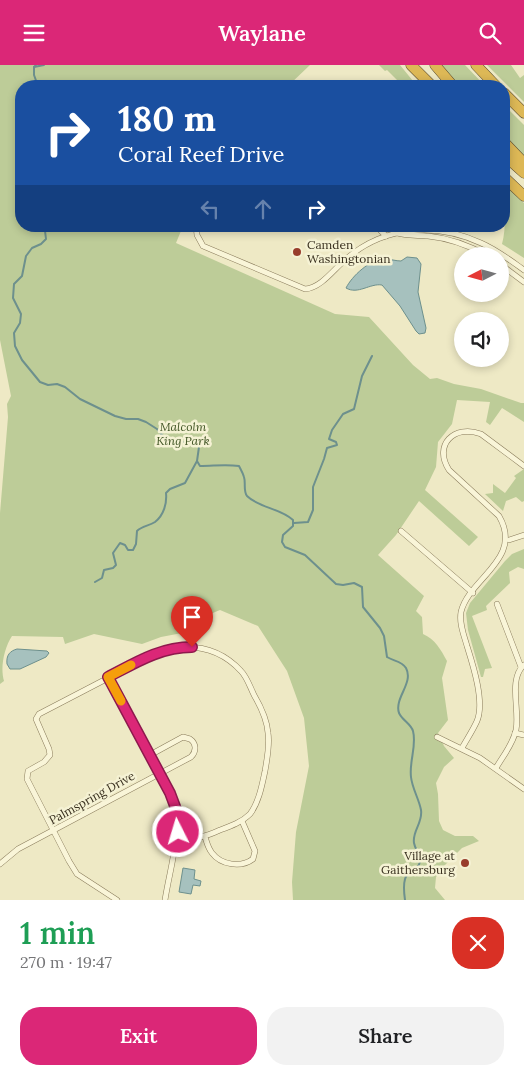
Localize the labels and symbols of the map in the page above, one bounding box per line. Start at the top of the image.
place label: Camden Washingtonian [307,237,391,266]
marker: Camden Washingtonian [291,246,303,258]
north arrow [454,247,509,303]
park label: Malcolm King Park [156,419,210,448]
pin [171,596,213,647]
street label: Palmspring Drive [46,768,138,827]
position arrow [151,805,203,857]
place label: Village at Gaithersburg [381,848,455,877]
marker: Village at Gaithersburg [459,857,471,869]

